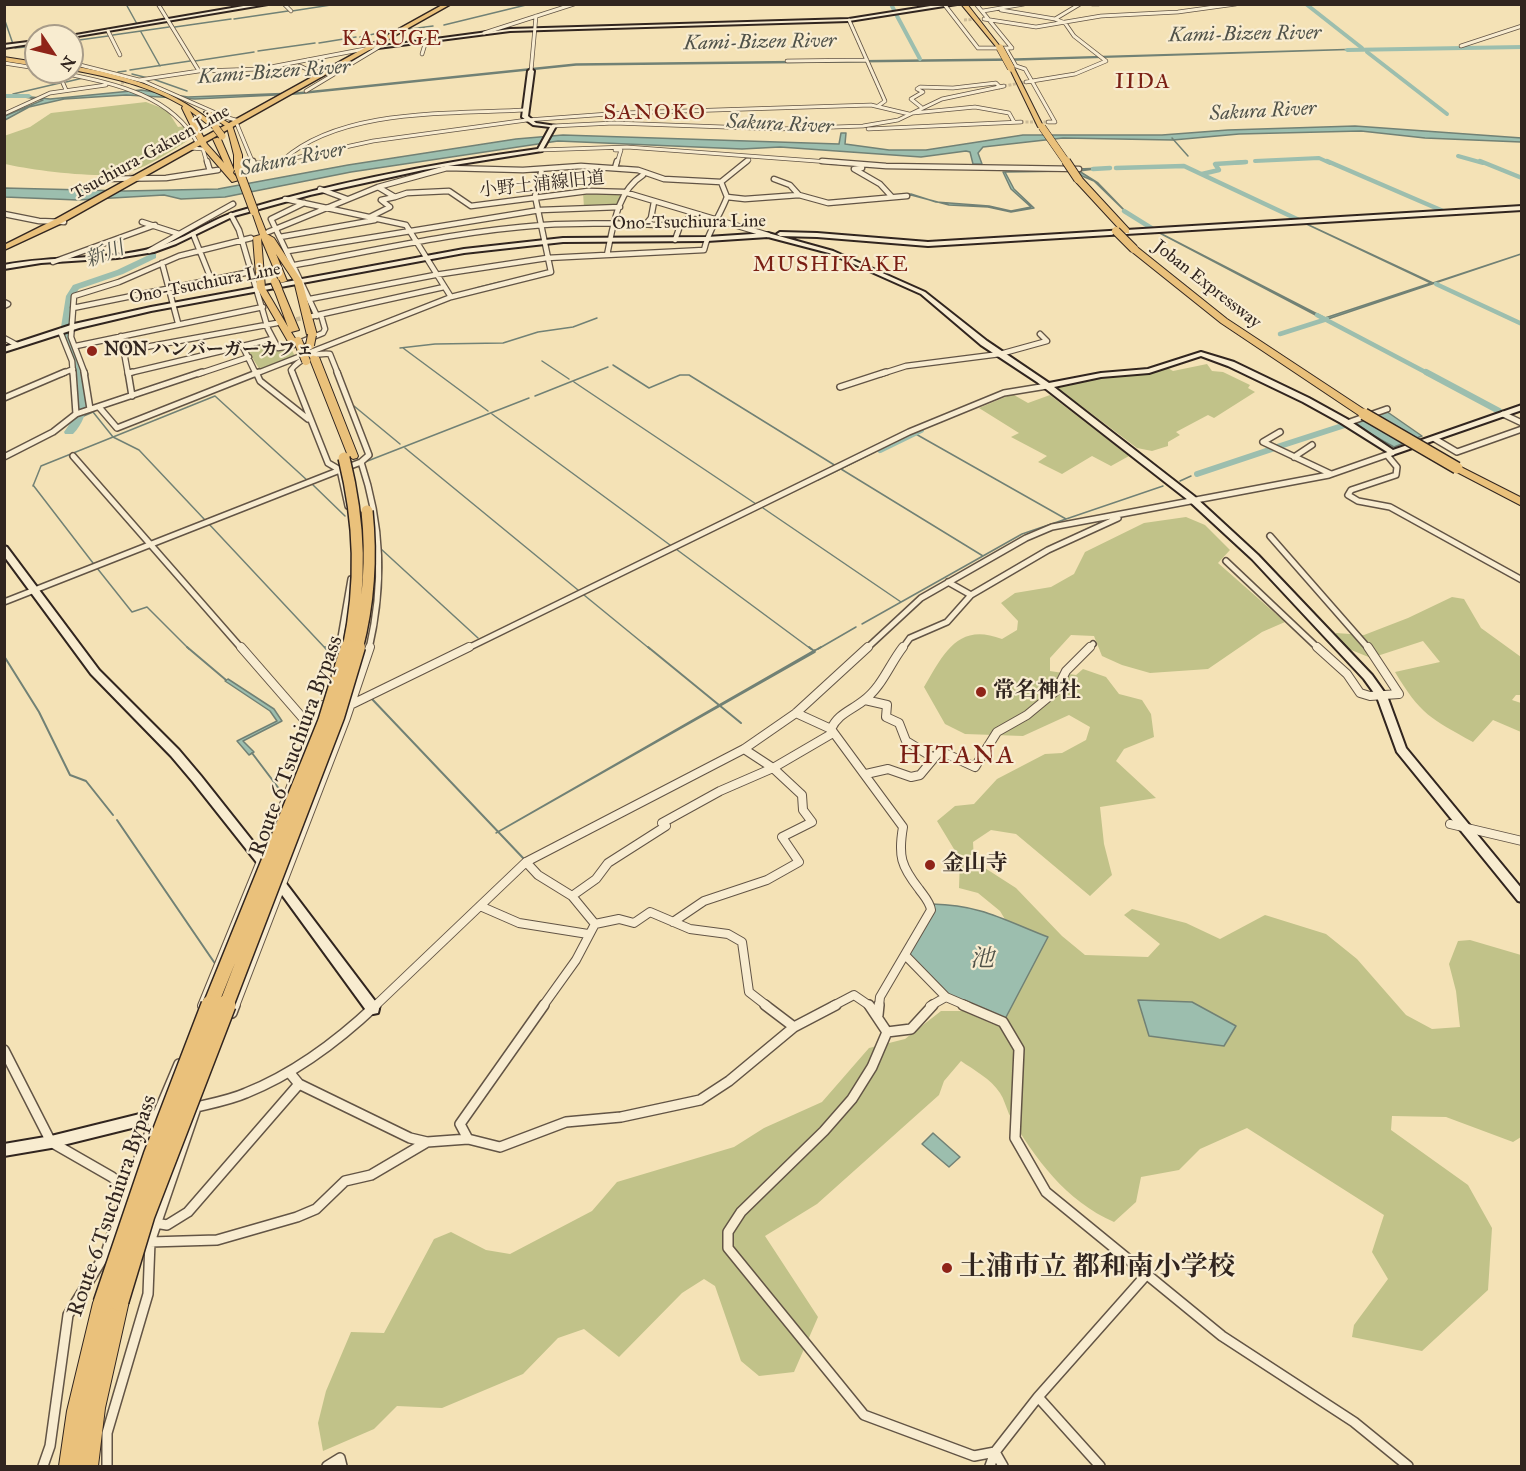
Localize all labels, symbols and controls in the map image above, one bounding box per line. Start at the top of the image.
water label: Kami-Bizen River [1168,22,1322,48]
north arrow [24,24,84,84]
district label: KASUGE [341,27,443,53]
water label: Kami-Bizen River [683,30,837,56]
text: N [56,52,79,74]
water label: Kami-Bizen River [197,56,351,90]
district label: IIDA [1115,70,1171,96]
water label: Sakura River [1209,97,1317,127]
street label: Tsuchiura-Gakuen Line [68,101,234,205]
district label: SANOKO [603,101,707,127]
water label: Sakura River [726,110,834,140]
water label: Sakura River [238,138,348,182]
street label: 小野土浦線旧道 [478,168,606,202]
street label: Ono-Tsuchiura Line [612,211,766,235]
street label: Joban Expressway [1149,236,1265,334]
water label: 新川 [82,237,128,273]
district label: MUSHIKAKE [753,253,909,279]
street label: Ono-Tsuchiura Line [127,259,283,309]
place label: NON ハンバーガーカフェ [104,340,314,362]
marker: NON ハンバーガーカフェ [85,344,99,358]
street label: Route 6 Tsuchiura Bypass [245,632,349,860]
place label: 常名神社 [993,679,1081,705]
marker: 常名神社 [974,685,988,699]
district label: HITANA [899,741,1015,773]
place label: 金山寺 [942,852,1008,878]
marker: 金山寺 [923,858,937,872]
water label: 池 [970,946,994,974]
street label: Route 6 Tsuchiura Bypass [63,1092,163,1320]
place label: 土浦市立 都和南小学校 [959,1252,1235,1284]
marker: 土浦市立 都和南小学校 [940,1261,954,1275]

